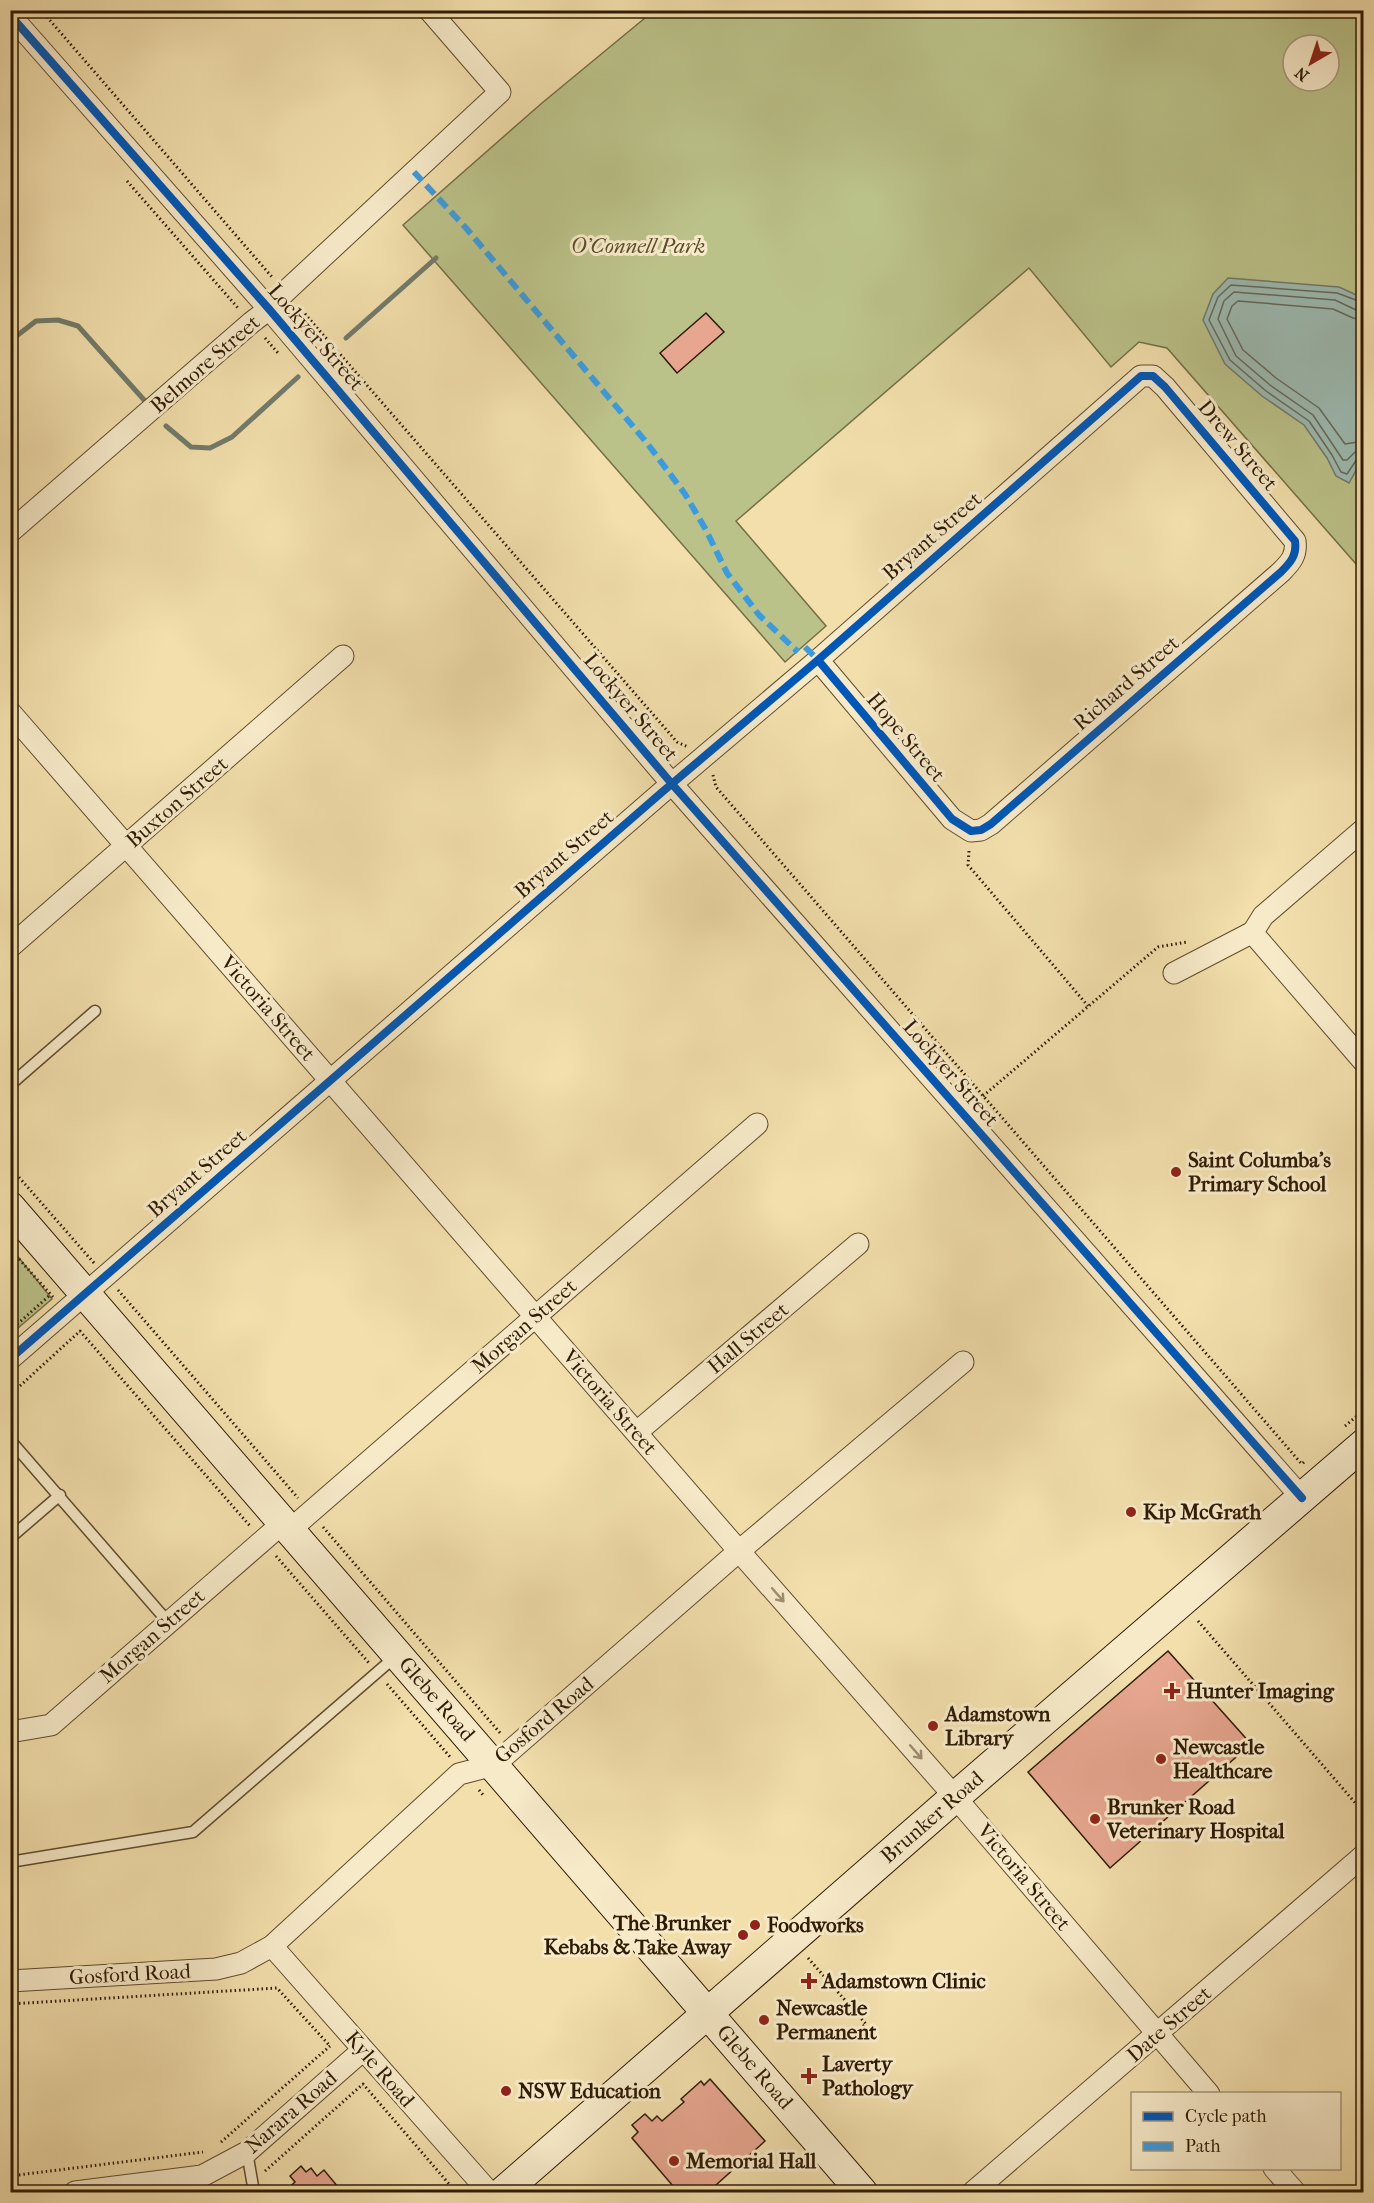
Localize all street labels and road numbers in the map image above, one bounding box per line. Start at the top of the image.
street label: Lockyer Street [263,279,369,396]
street label: Belmore Street [146,310,265,418]
street label: Drew Street [1193,395,1283,495]
street label: Bryant Street [878,486,987,585]
street label: Richard Street [1068,630,1184,735]
street label: Lockyer Street [579,648,683,766]
street label: Hope Street [862,688,950,787]
street label: Buxton Street [121,751,233,853]
street label: Bryant Street [510,804,619,903]
street label: Victoria Street [215,950,321,1066]
street label: Lockyer Street [898,1015,1004,1132]
street label: Bryant Street [143,1123,252,1222]
street label: Morgan Street [467,1274,582,1378]
street label: Hall Street [703,1297,794,1379]
street label: Victoria Street [557,1344,663,1460]
street label: Morgan Street [95,1584,210,1688]
street label: Glebe Road [394,1652,480,1746]
street label: Gosford Road [490,1671,599,1768]
street label: Brunker Road [876,1766,989,1868]
street label: Victoria Street [972,1818,1076,1936]
street label: Gosford Road [69,1959,192,1989]
street label: Date Street [1122,1981,1216,2067]
street label: Glebe Road [712,2020,798,2114]
street label: Kyle Road [340,2026,420,2112]
street label: Narara Road [240,2065,342,2158]

